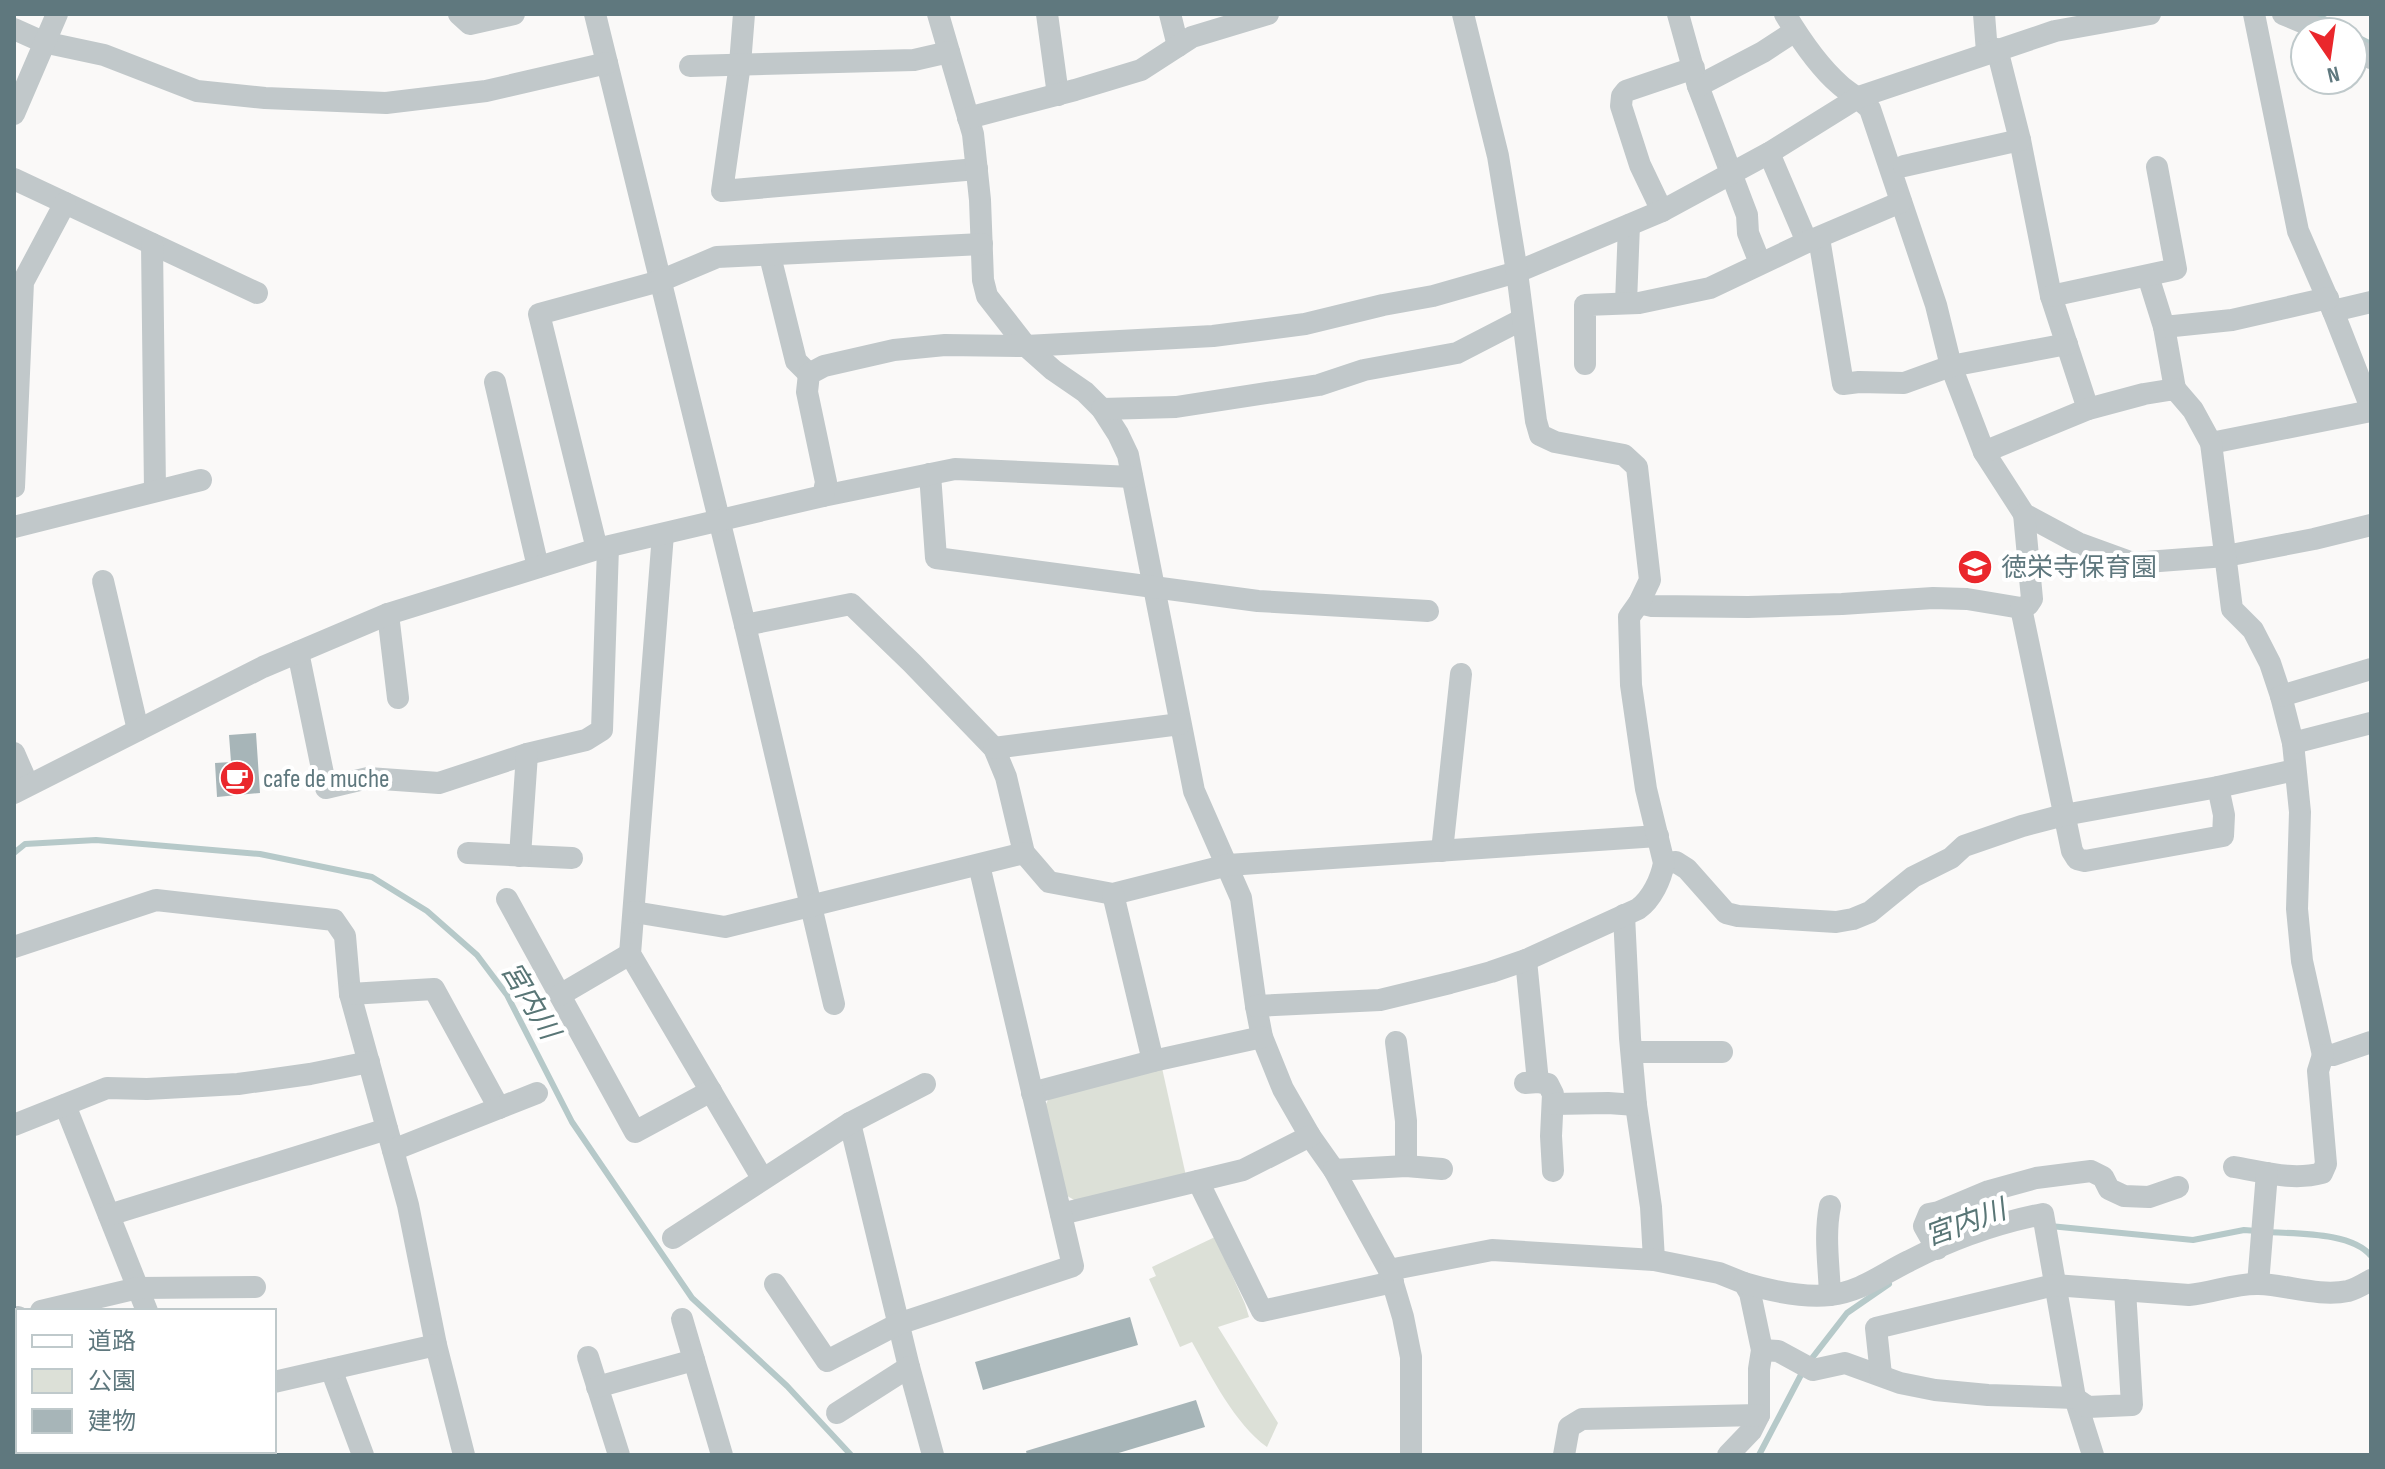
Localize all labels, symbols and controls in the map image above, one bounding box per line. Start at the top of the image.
north arrow [2289,16,2369,96]
text: N [2324,60,2342,89]
school or university icon: 徳栄寺保育園 [1956,548,1994,586]
place label: 徳栄寺保育園 [2001,553,2157,584]
cafe icon: cafe de muche [218,759,256,797]
place label: cafe de muche [263,764,390,795]
water label: 宮内川 [494,956,567,1048]
water label: 宮内川 [1920,1193,2013,1253]
legend [16,1309,276,1453]
text: 道路 [88,1327,136,1356]
text: 公園 [88,1367,136,1396]
text: 建物 [88,1407,136,1436]

